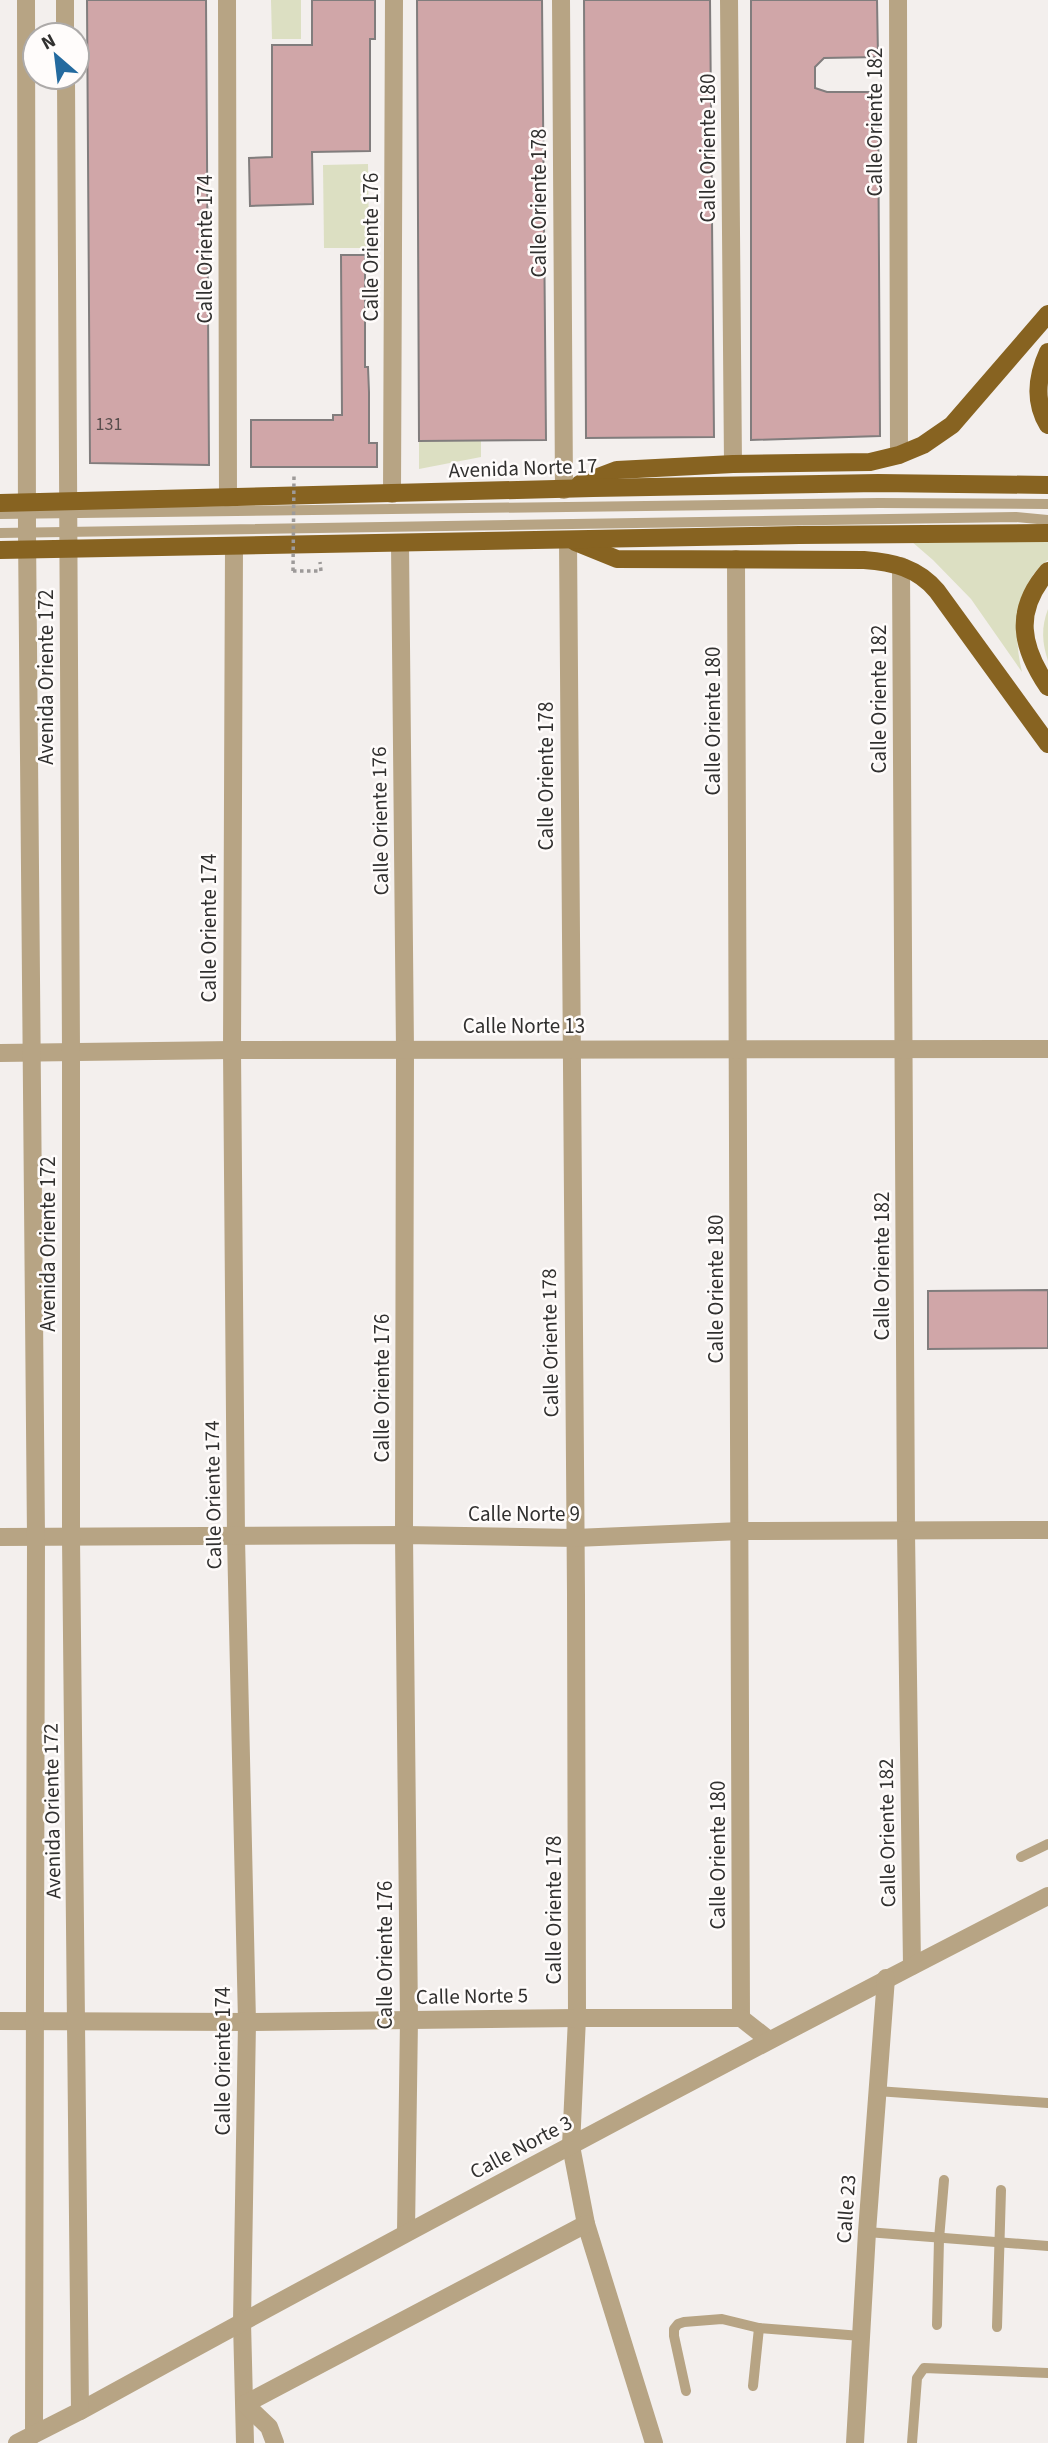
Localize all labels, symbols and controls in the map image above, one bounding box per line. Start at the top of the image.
north arrow [21,21,91,91]
text: N [37,27,61,57]
street label: Calle Oriente 182 [860,48,890,196]
street label: Calle Oriente 180 [693,74,723,222]
street label: Calle Oriente 178 [524,129,554,277]
street label: Calle Oriente 176 [356,173,386,321]
street label: Calle Oriente 174 [190,175,220,323]
house number: 131 [96,412,122,437]
street label: Avenida Norte 17 [448,450,598,486]
street label: Avenida Oriente 172 [31,589,61,765]
street label: Calle Oriente 182 [864,625,894,773]
street label: Calle Oriente 180 [698,647,728,795]
street label: Calle Oriente 178 [531,702,561,850]
street label: Calle Oriente 176 [364,746,396,896]
street label: Calle Oriente 174 [194,854,224,1002]
street label: Calle Norte 13 [463,1011,585,1041]
street label: Avenida Oriente 172 [33,1156,63,1332]
street label: Calle Oriente 182 [867,1192,897,1340]
street label: Calle Oriente 180 [701,1215,731,1363]
street label: Calle Oriente 178 [534,1268,566,1418]
street label: Calle Oriente 176 [367,1314,397,1462]
street label: Calle Oriente 174 [197,1420,229,1570]
street label: Calle Norte 9 [468,1499,580,1529]
street label: Avenida Oriente 172 [35,1723,69,1899]
street label: Calle Oriente 182 [871,1758,903,1908]
street label: Calle Oriente 180 [703,1781,733,1929]
street label: Calle Oriente 178 [539,1836,569,1984]
street label: Calle Oriente 176 [370,1881,400,2029]
street label: Calle Norte 5 [416,1980,528,2012]
street label: Calle Oriente 174 [208,1987,238,2135]
street label: Calle Norte 3 [464,2107,578,2187]
street label: Calle 23 [829,2174,863,2244]

